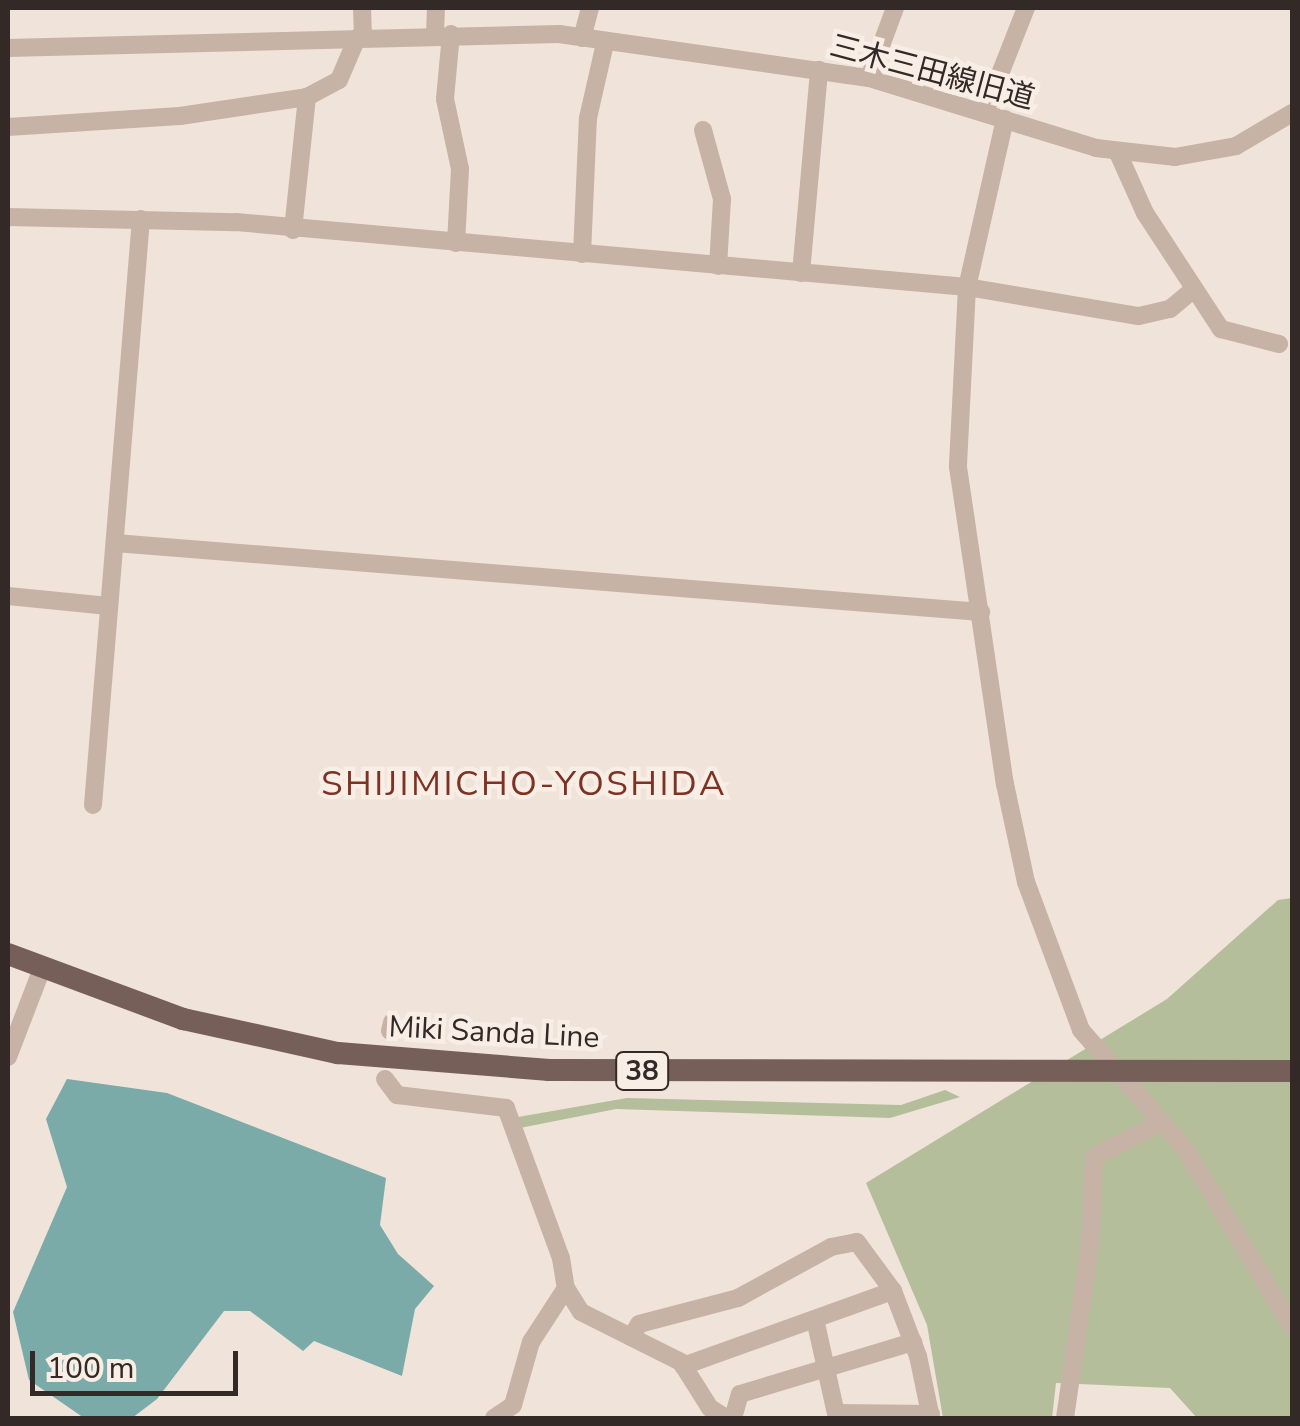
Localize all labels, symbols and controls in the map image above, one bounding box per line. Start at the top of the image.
street label: 三木三田線旧道 [826,28,1038,118]
district label: SHIJIMICHO-YOSHIDA [321,763,727,805]
street label: Miki Sanda Line [388,1010,600,1056]
road number: 38 [614,1048,670,1094]
scale bar [35,1331,242,1393]
text: 100 m [47,1348,134,1389]

